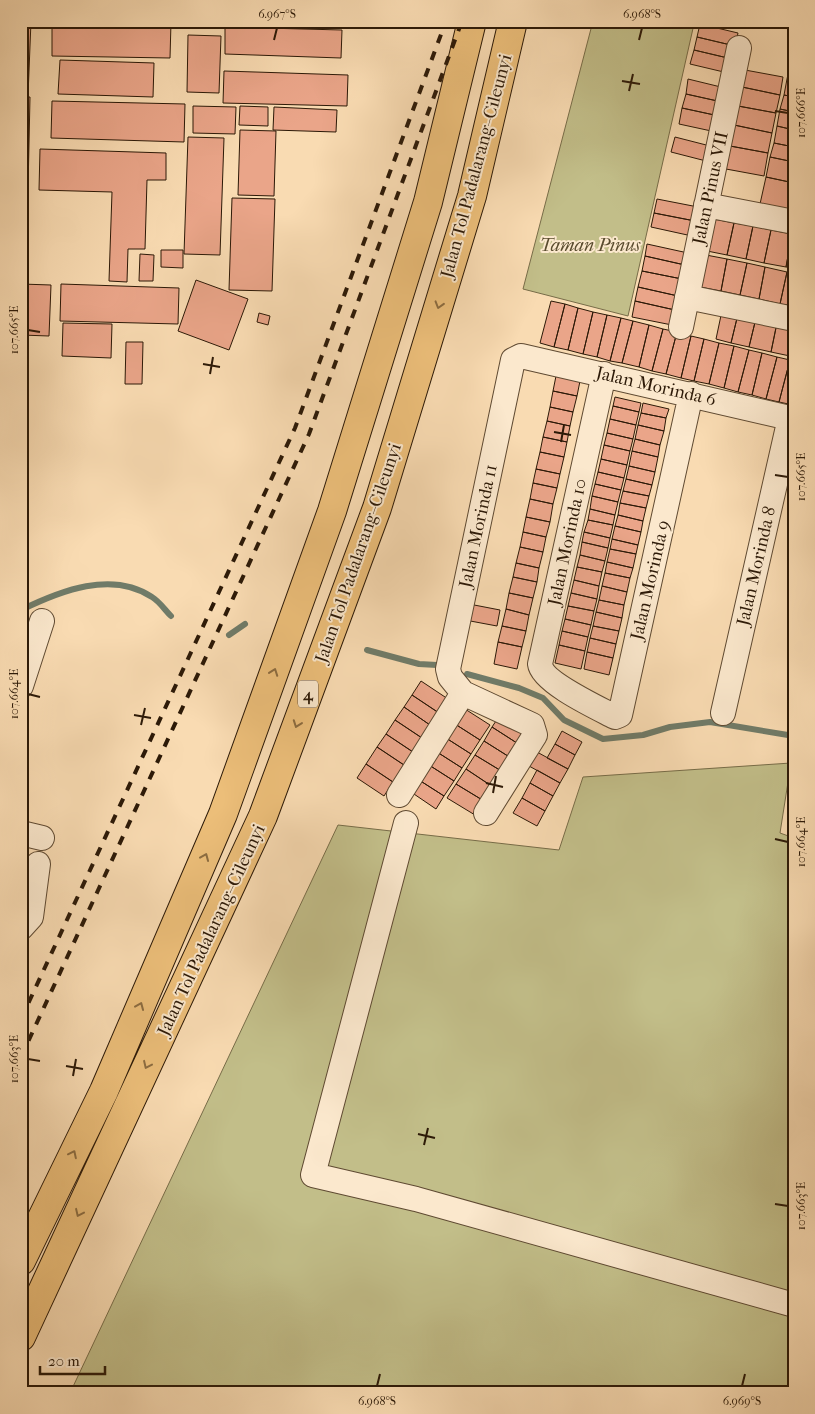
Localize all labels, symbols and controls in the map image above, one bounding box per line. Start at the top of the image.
text: 6.967°S [258,7,296,21]
text: 6.968°S [623,7,661,21]
street label: Jalan Tol Padalarang–Cileunyi [436,51,517,282]
text: 107.666°E [794,88,808,138]
street label: Jalan Pinus VII [688,130,733,249]
park label: Taman Pinus [540,235,641,256]
one-way arrow [434,301,444,309]
text: 107.665°E [7,306,21,354]
street label: Jalan Morinda 6 [592,362,718,411]
street label: Jalan Tol Padalarang–Cileunyi [310,440,406,668]
text: 107.665°E [794,453,808,501]
street label: Jalan Morinda 11 [455,462,502,592]
street label: Jalan Morinda 10 [543,477,591,609]
street label: Jalan Morinda 8 [732,504,780,630]
street label: Jalan Morinda 9 [626,518,674,644]
one-way arrow [268,668,278,677]
text: 107.664°E [7,669,21,719]
road number: 4 [298,681,318,708]
one-way arrow [293,720,303,728]
text: 107.664°E [794,817,808,867]
street label: Jalan Tol Padalarang–Cileunyi [152,821,270,1041]
one-way arrow [198,853,209,862]
one-way arrow [134,1002,145,1011]
text: 107.663°E [7,1035,21,1083]
one-way arrow [143,1060,154,1069]
one-way arrow [67,1150,77,1159]
text: 107.663°E [794,1182,808,1230]
one-way arrow [75,1207,85,1216]
scale bar [40,1344,105,1376]
text: 20 m [48,1352,80,1370]
text: 6.968°S [358,1394,396,1408]
text: 6.969°S [723,1394,761,1408]

